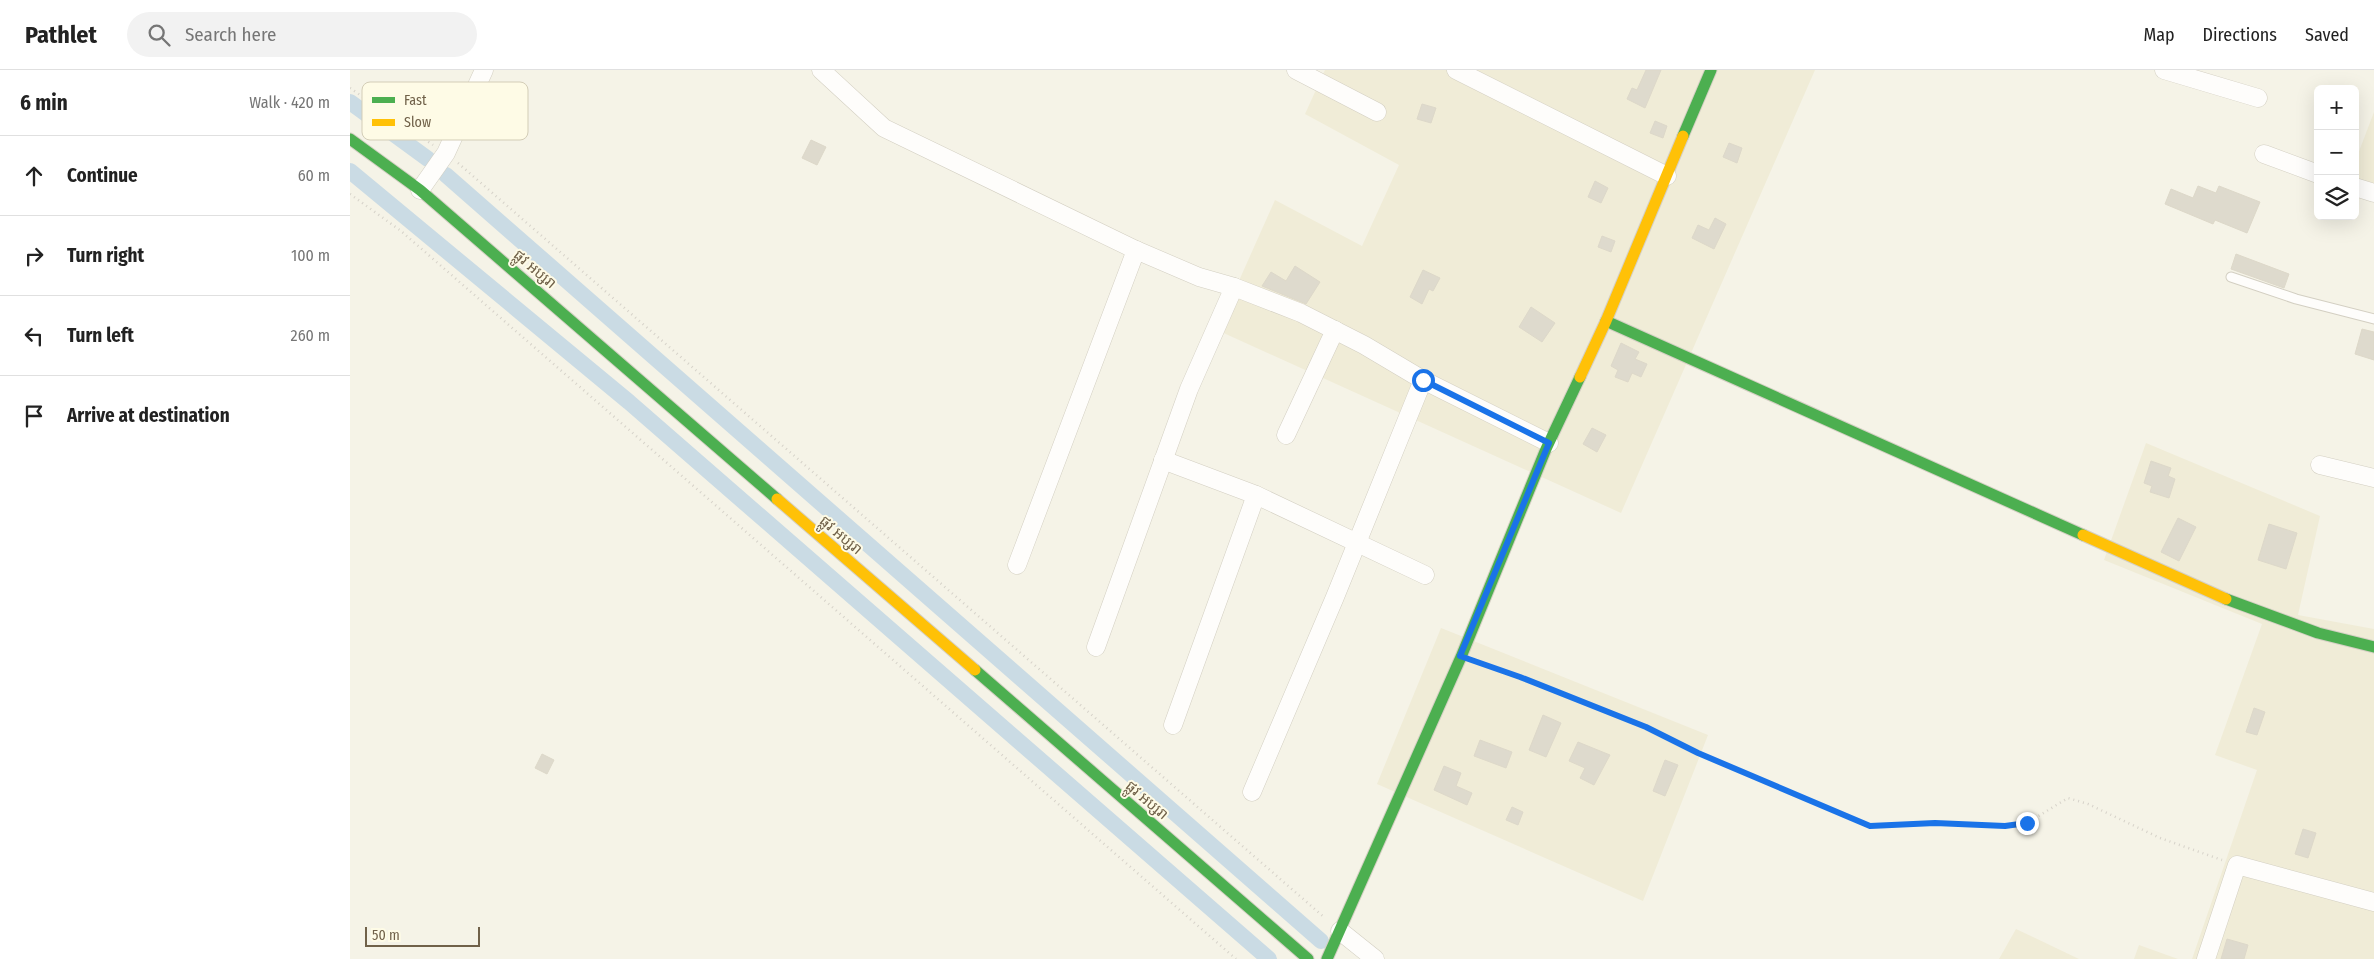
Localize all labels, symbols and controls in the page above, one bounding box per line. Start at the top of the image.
search box [127,12,477,57]
text: Pathlet [25,21,97,49]
icon: search [145,21,173,49]
text: Search here [185,23,276,46]
text: Map [2143,24,2175,46]
text: Directions [2203,24,2277,46]
text: Saved [2305,24,2349,46]
legend [362,82,528,140]
map controls [2314,85,2359,220]
button: + [2314,85,2359,130]
text: 6 min [20,90,68,116]
text: Fast [404,92,427,109]
text: Walk · 420 m [249,93,330,112]
text: Slow [404,114,431,131]
button: − [2314,130,2359,175]
icon: ahead [20,162,48,190]
text: Continue [67,164,138,187]
text: 60 m [298,166,330,185]
button: layers [2314,175,2359,220]
icon: right [20,242,48,270]
text: Turn right [67,244,144,267]
text: 100 m [291,246,330,265]
street label: ផ្លូវ អប្សរា [507,246,560,296]
icon: left [20,322,48,350]
text: Turn left [67,324,134,347]
text: 260 m [291,326,330,345]
route start [1412,369,1435,392]
icon: arrive [20,402,48,430]
text: Arrive at destination [67,404,230,427]
street label: ផ្លូវ អប្សរា [813,512,866,562]
street label: ផ្លូវ អប្សរា [1119,777,1172,827]
route end [2016,812,2039,835]
scale bar [365,924,480,947]
text: 50 m [372,927,400,944]

